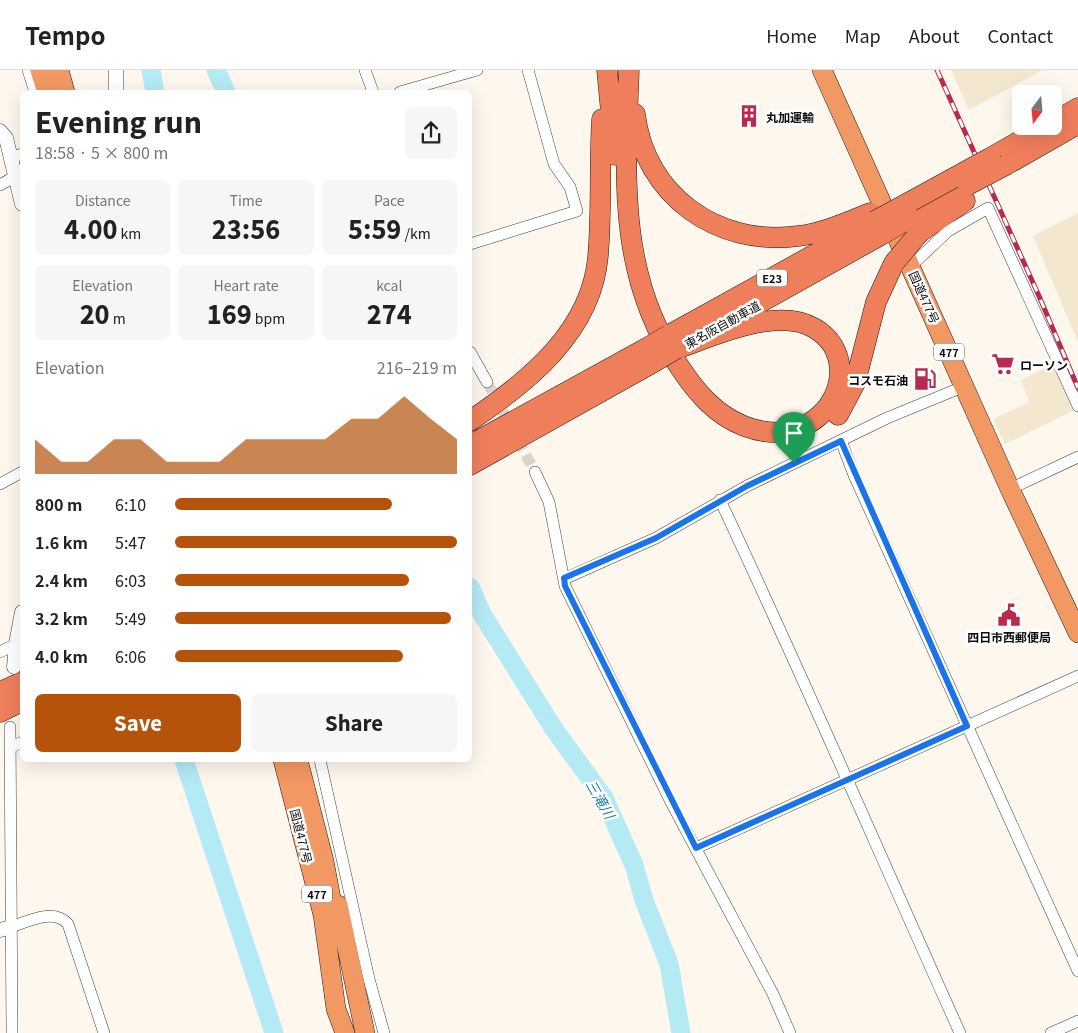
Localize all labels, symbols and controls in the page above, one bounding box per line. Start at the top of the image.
text: Tempo [25,17,105,52]
text: Home [766,22,817,48]
text: Map [845,22,881,48]
text: About [909,22,959,48]
text: Contact [987,22,1053,48]
north arrow [1012,85,1062,135]
map controls [1012,85,1062,135]
text: Evening run [35,101,202,141]
building icon: 丸加運輸 [736,103,762,129]
button: share [405,107,457,159]
place label: 丸加運輸 [766,108,814,125]
text: 18:58 · 5 × 800 m [35,140,168,164]
text: Distance [75,190,130,210]
text: Time [230,190,262,210]
text: Pace [374,190,405,210]
text: 4.00 [64,210,117,246]
text: 23:56 [212,210,280,246]
text: 5:59 [348,210,401,246]
text: km [117,223,141,243]
text: /km [401,223,431,243]
street label: 国道477号 [906,268,944,326]
road number: E23 [757,270,787,287]
text: Elevation [72,275,133,295]
text: Heart rate [214,275,278,295]
text: kcal [376,275,402,295]
text: 20 [80,295,110,331]
text: 169 [207,295,252,331]
text: 274 [367,295,412,331]
street label: 東名阪自動車道 [681,296,763,352]
text: m [110,308,126,328]
text: bpm [252,308,285,328]
road number: 477 [934,344,964,360]
supermarket icon: ローソン [990,351,1016,377]
text: Elevation [35,355,104,379]
text: 216–219 m [377,355,457,379]
place label: ローソン [1020,356,1068,373]
fuel station icon: コスモ石油 [912,366,938,392]
place label: コスモ石油 [848,371,908,388]
pin [773,412,815,463]
icon: arrive [780,419,808,447]
text: 800 m [35,492,82,516]
text: 6:10 [115,492,146,516]
text: 1.6 km [35,530,88,554]
text: 5:47 [115,530,146,554]
text: 2.4 km [35,568,88,592]
text: 6:03 [115,568,146,592]
public building icon: 四日市西郵便局 [996,602,1022,628]
text: 3.2 km [35,606,88,630]
text: 5:49 [115,606,146,630]
place label: 四日市西郵便局 [967,628,1051,645]
text: 4.0 km [35,644,88,668]
text: 6:06 [115,644,146,668]
button: Save [35,694,241,752]
button: Share [251,694,457,752]
water label: 三滝川 [582,776,621,824]
street label: 国道477号 [287,807,317,865]
road number: 477 [302,886,332,902]

